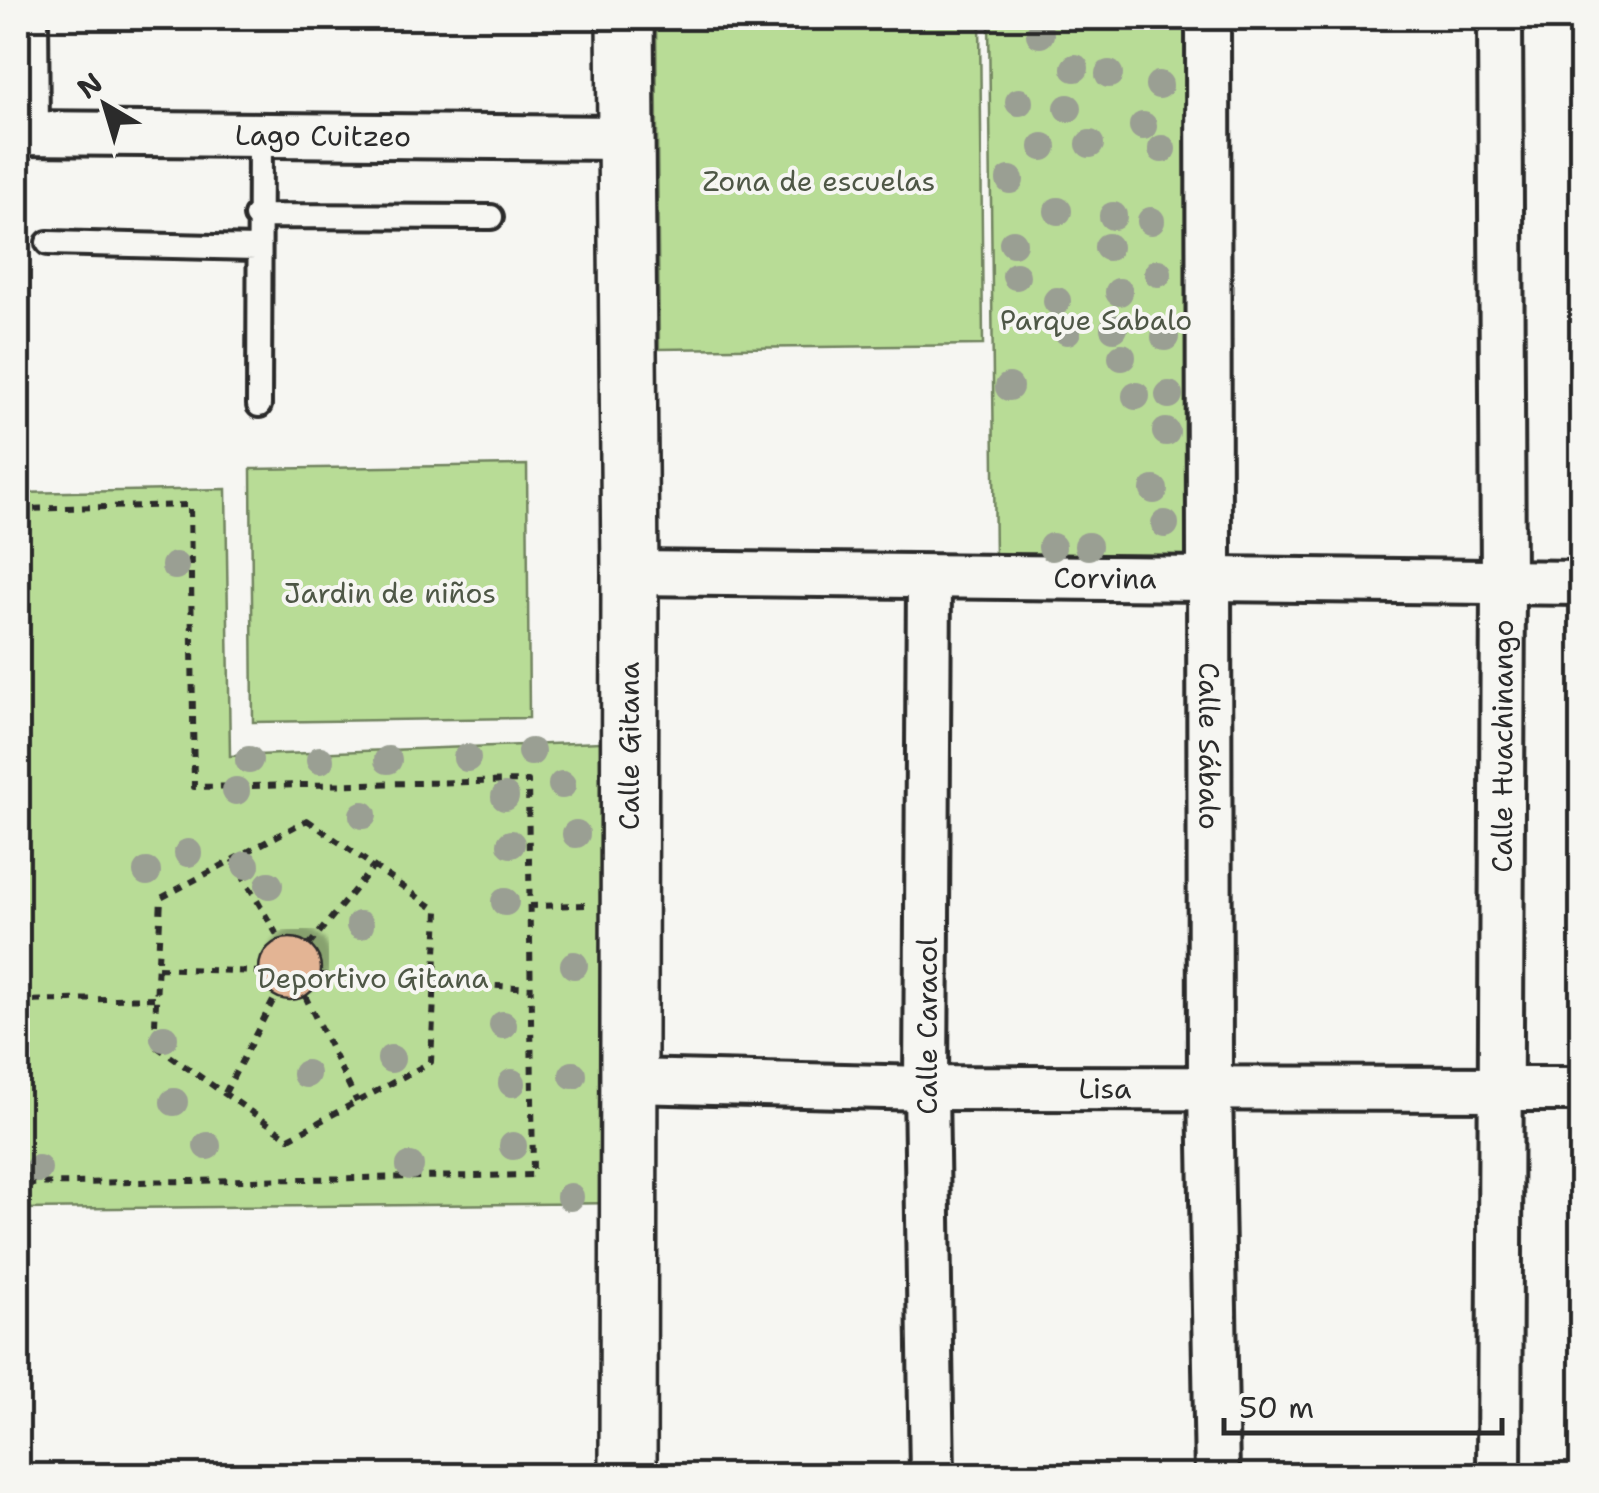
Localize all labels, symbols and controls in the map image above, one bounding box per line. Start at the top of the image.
north arrow [55,55,155,155]
text: N [69,63,110,107]
street label: Lago Cuitzeo [235,116,411,155]
park label: Zona de escuelas [703,162,935,200]
park label: Parque Sabalo [1000,301,1192,339]
street label: Corvina [1053,558,1157,598]
park label: Jardin de niños [284,574,496,612]
street label: Calle Huachinango [1483,619,1522,873]
street label: Calle Gitana [610,662,648,830]
street label: Calle Sábalo [1190,662,1229,830]
street label: Calle Caracol [908,937,946,1115]
park label: Deportivo Gitana [257,959,489,997]
street label: Lisa [1078,1069,1131,1107]
scale bar [1224,1373,1502,1435]
text: 50 m [1239,1387,1314,1428]

